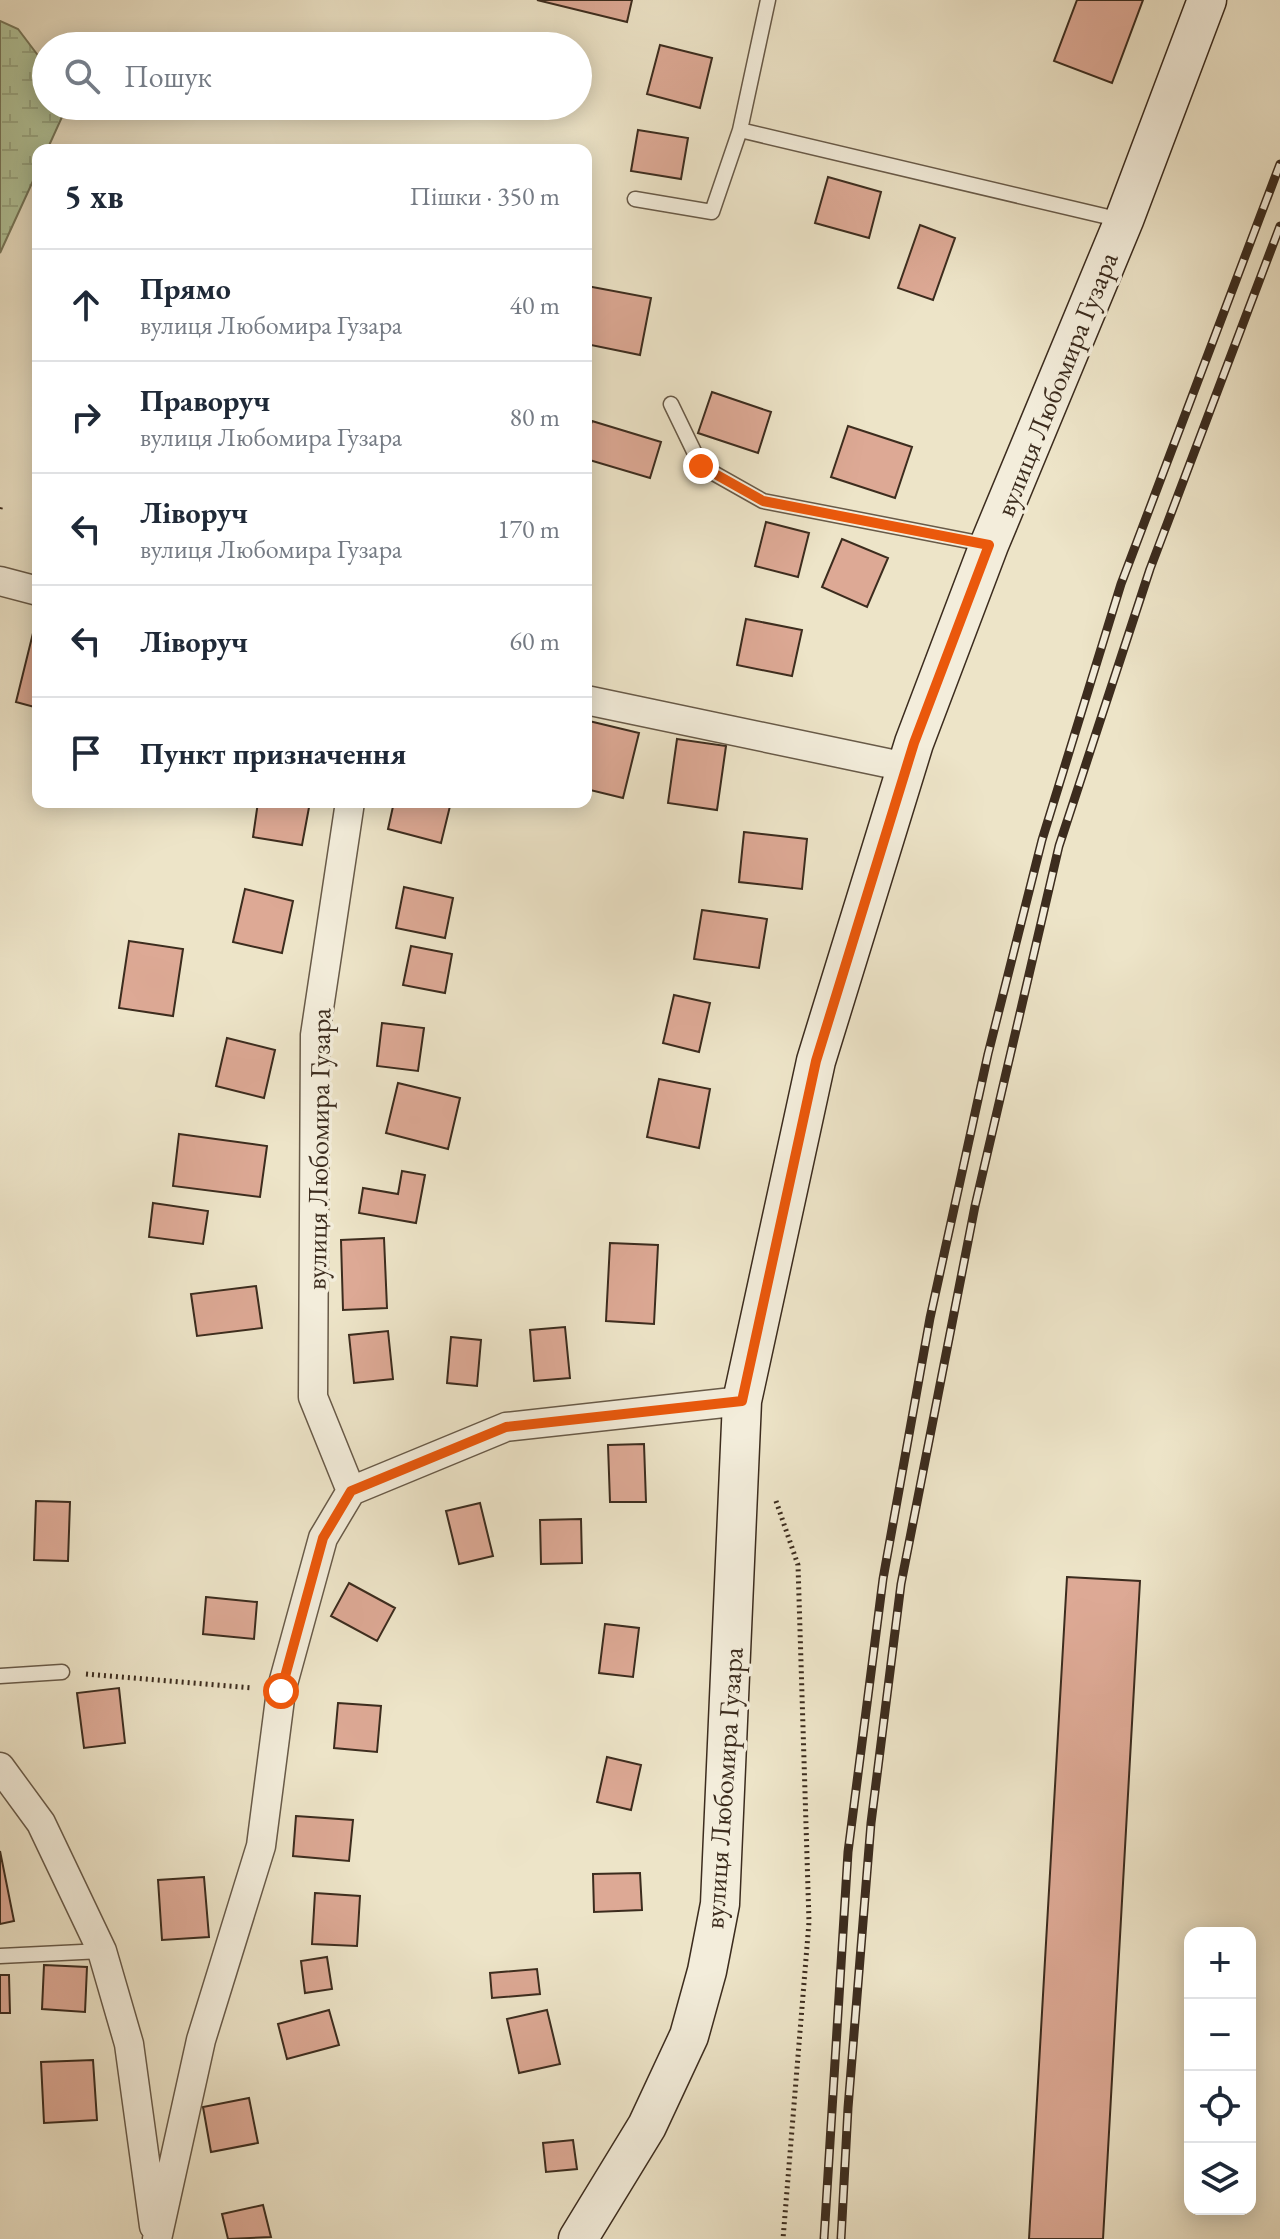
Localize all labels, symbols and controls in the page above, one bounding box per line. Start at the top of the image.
search box [32,32,592,120]
icon: search [60,54,104,98]
text: Пошук [124,57,212,96]
text: 5 хв [64,174,124,218]
text: Пішки · 350 m [409,179,560,213]
street label: вулиця Любомира Гузара [986,246,1126,522]
text: Прямо [140,269,231,308]
icon: ahead [64,283,108,327]
text: 40 m [510,288,560,322]
text: вулиця Любомира Гузара [140,308,402,342]
text: Праворуч [140,381,270,420]
icon: right [64,395,108,439]
text: 80 m [510,400,560,434]
text: вулиця Любомира Гузара [140,420,402,454]
route end [683,448,719,484]
text: Ліворуч [140,493,248,532]
icon: left [64,507,108,551]
text: 170 m [497,512,560,546]
text: вулиця Любомира Гузара [140,532,402,566]
icon: left [64,619,108,663]
text: Ліворуч [140,622,248,661]
text: 60 m [510,624,560,658]
icon: arrive [64,731,108,775]
text: Пункт призначення [140,734,406,773]
street label: вулиця Любомира Гузара [298,1007,338,1290]
street label: вулиця Любомира Гузара [695,1645,751,1930]
route start [263,1673,299,1709]
map controls [1184,1927,1256,2215]
button: + [1184,1927,1256,1999]
button: − [1184,1999,1256,2071]
button: locate [1184,2071,1256,2143]
button: layers [1184,2143,1256,2215]

